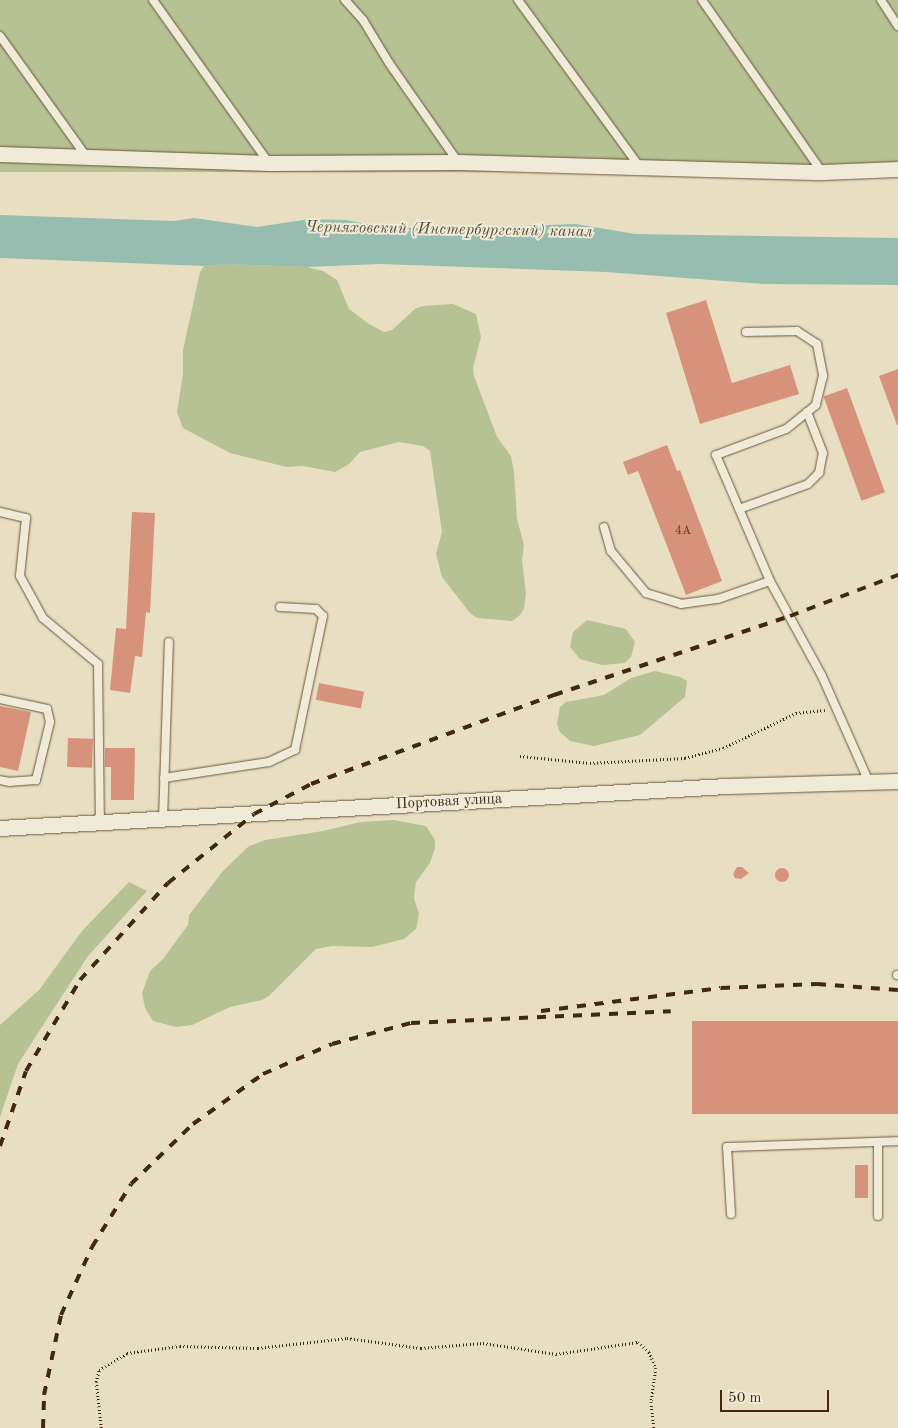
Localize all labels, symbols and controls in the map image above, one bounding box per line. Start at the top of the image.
water label: Черняховский (Инстербургский) канал [305,218,593,242]
house number: 4А [675,525,691,539]
street label: Портовая улица [395,790,503,814]
scale bar [723,1380,832,1412]
text: 50 m [728,1391,762,1406]

